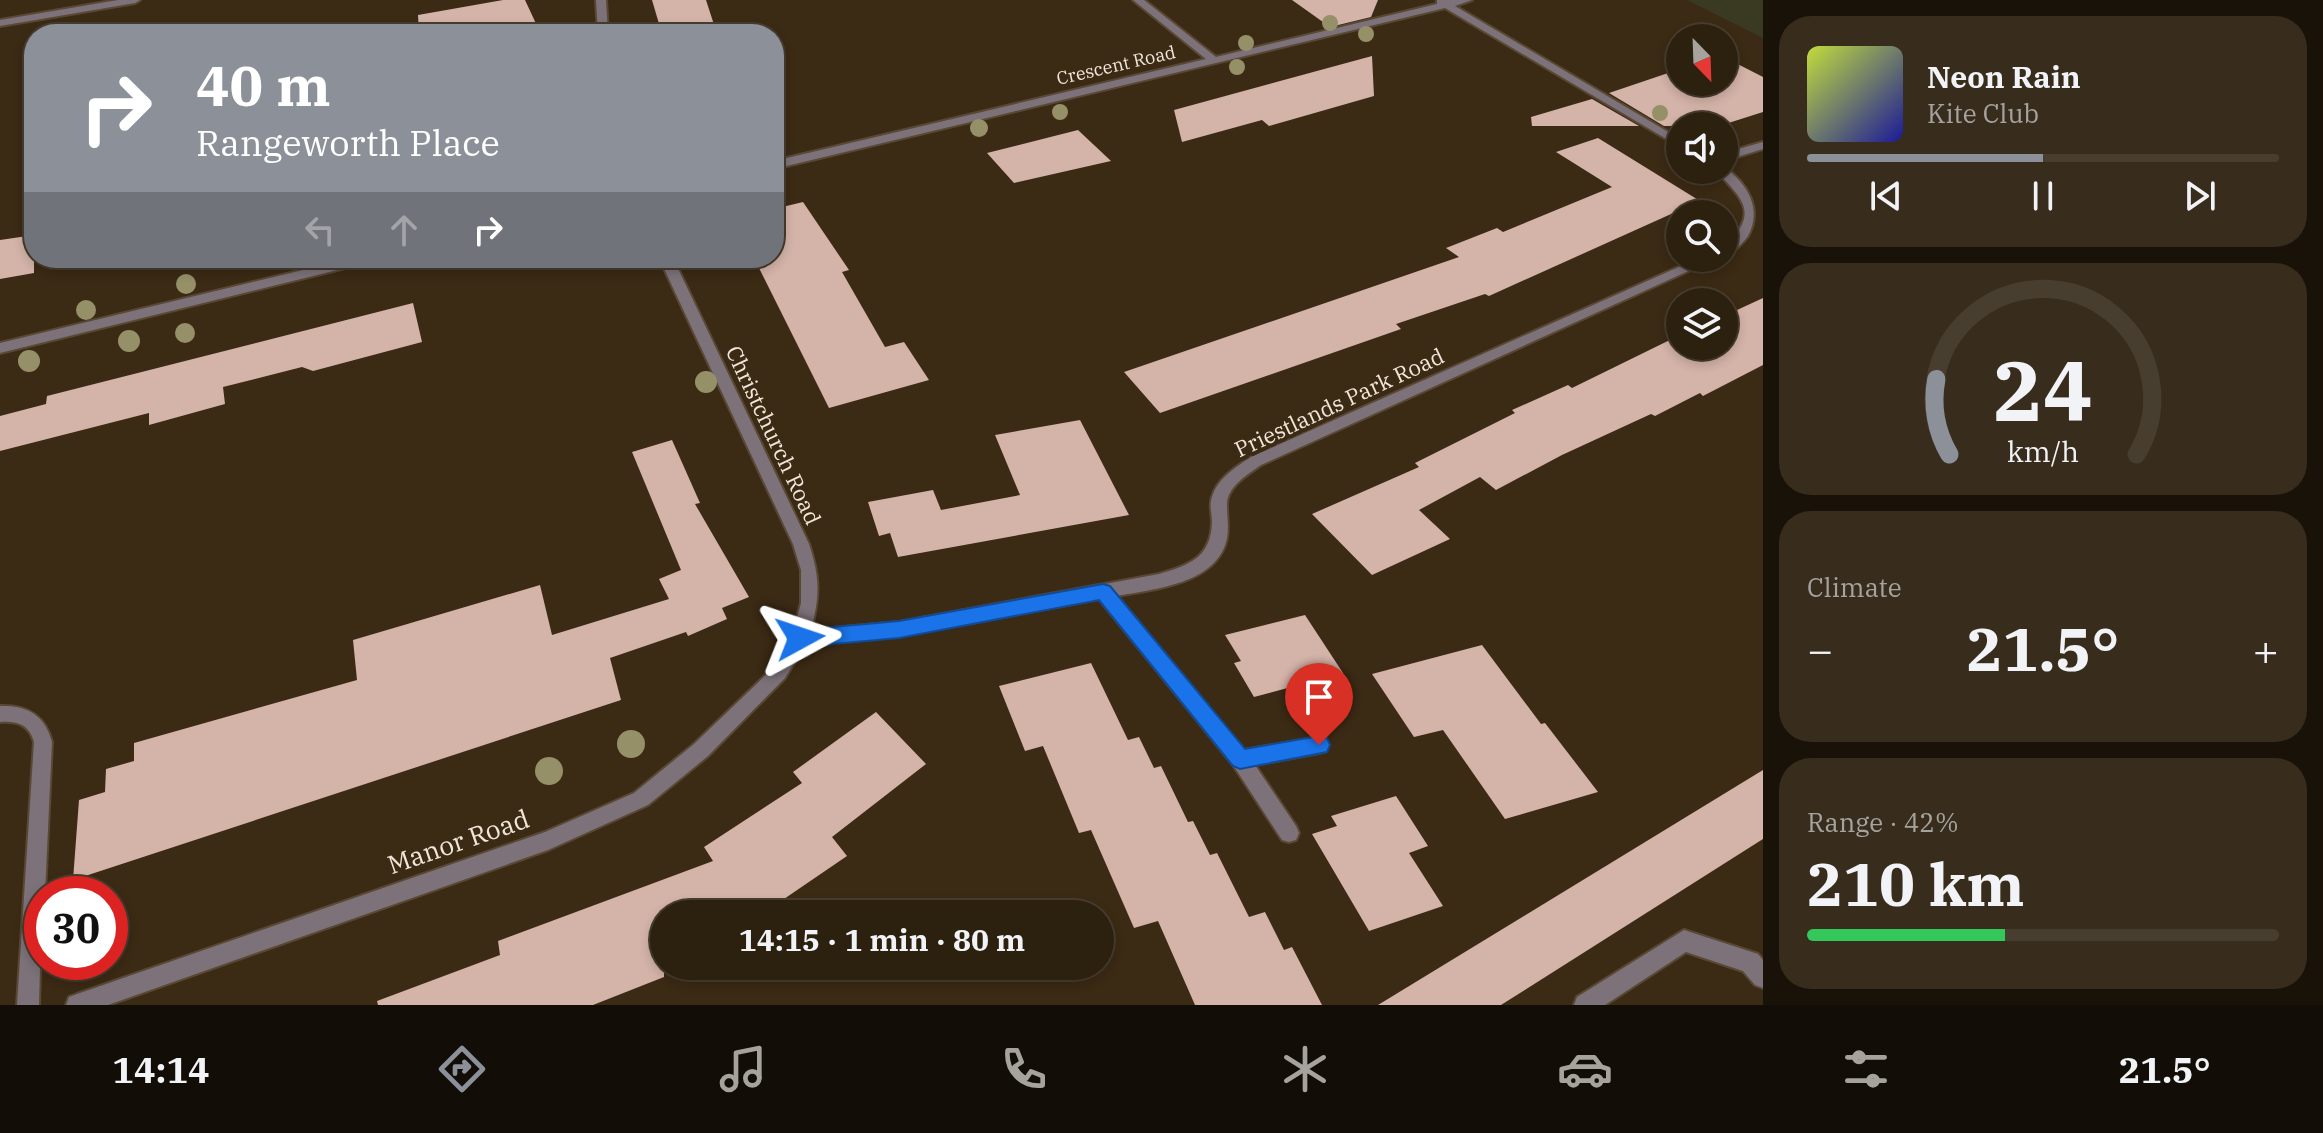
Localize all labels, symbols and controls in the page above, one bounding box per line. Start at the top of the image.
north arrow [1666,24,1738,96]
map controls [1666,24,1738,360]
street label: Crescent Road [1054,40,1178,90]
text: 40 m [196,49,331,121]
icon: right [64,56,168,160]
text: Neon Rain [1927,57,2081,96]
text: Kite Club [1927,96,2039,130]
button: sound [1666,112,1738,184]
text: Rangeworth Place [196,119,500,166]
icon: previous [1864,174,1908,218]
icon: pause [2021,174,2065,218]
icon: next [2178,174,2222,218]
button: search [1666,200,1738,272]
icon: left [298,208,342,252]
icon: ahead [382,208,426,252]
icon: right [466,208,510,252]
button: layers [1666,288,1738,360]
text: 24 [1993,335,2093,443]
street label: Christchurch Road [720,341,828,529]
street label: Priestlands Park Road [1230,341,1448,463]
text: km/h [2007,433,2079,470]
text: Climate [1807,570,1902,604]
position arrow [758,596,842,680]
text: 21.5° [1966,609,2120,688]
text: − [1807,621,1833,678]
text: + [2253,621,2279,678]
pin [1285,663,1353,745]
icon: arrive [1297,675,1341,719]
street label: Manor Road [383,801,533,881]
text: Range · 42% [1807,805,1959,839]
text: 210 km [1807,844,2025,923]
speed limit sign: 30 [24,876,128,980]
text: 14:15 · 1 min · 80 m [739,920,1025,959]
icon: directions [434,1041,490,1097]
icon: music [715,1041,771,1097]
icon: phone [996,1041,1052,1097]
icon: climate [1277,1041,1333,1097]
icon: car [1557,1041,1613,1097]
icon: filters [1838,1041,1894,1097]
text: 14:14 [112,1046,210,1093]
text: 21.5° [2119,1046,2211,1093]

